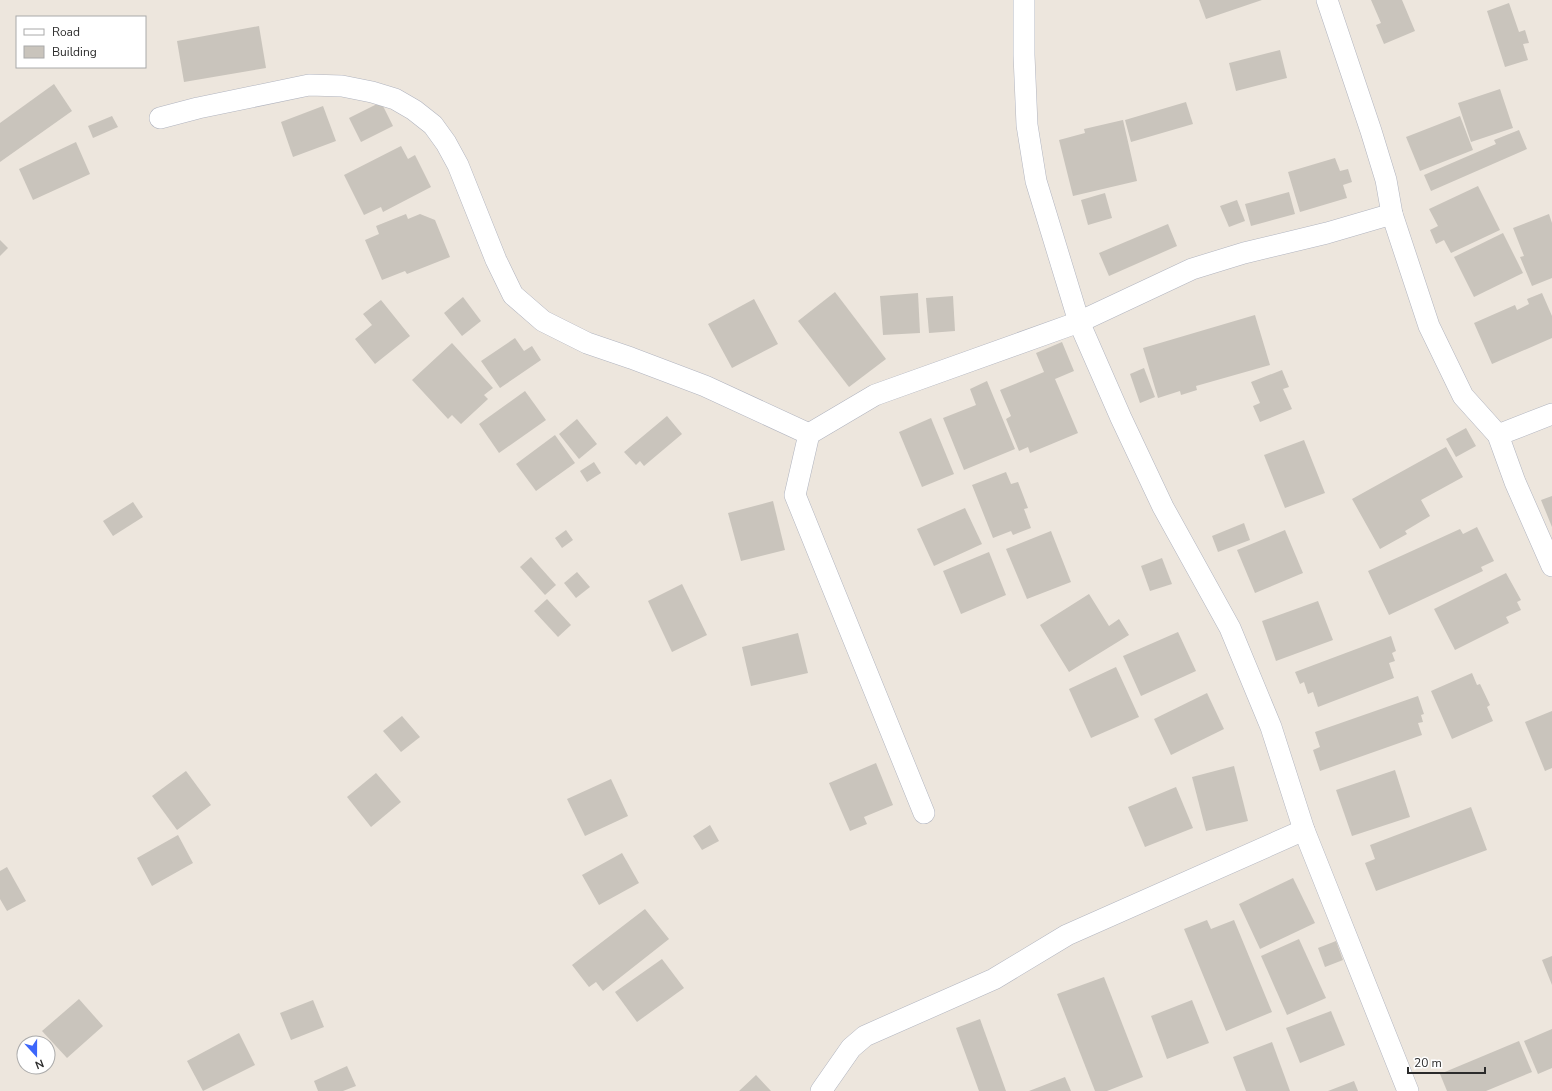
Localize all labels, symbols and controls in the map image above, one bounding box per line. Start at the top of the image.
legend [16,16,146,68]
text: Road [52,24,80,40]
text: Building [52,44,97,60]
north arrow [16,1035,56,1075]
scale bar [1408,1049,1485,1075]
text: N [33,1055,46,1072]
text: 20 m [1414,1055,1442,1071]

